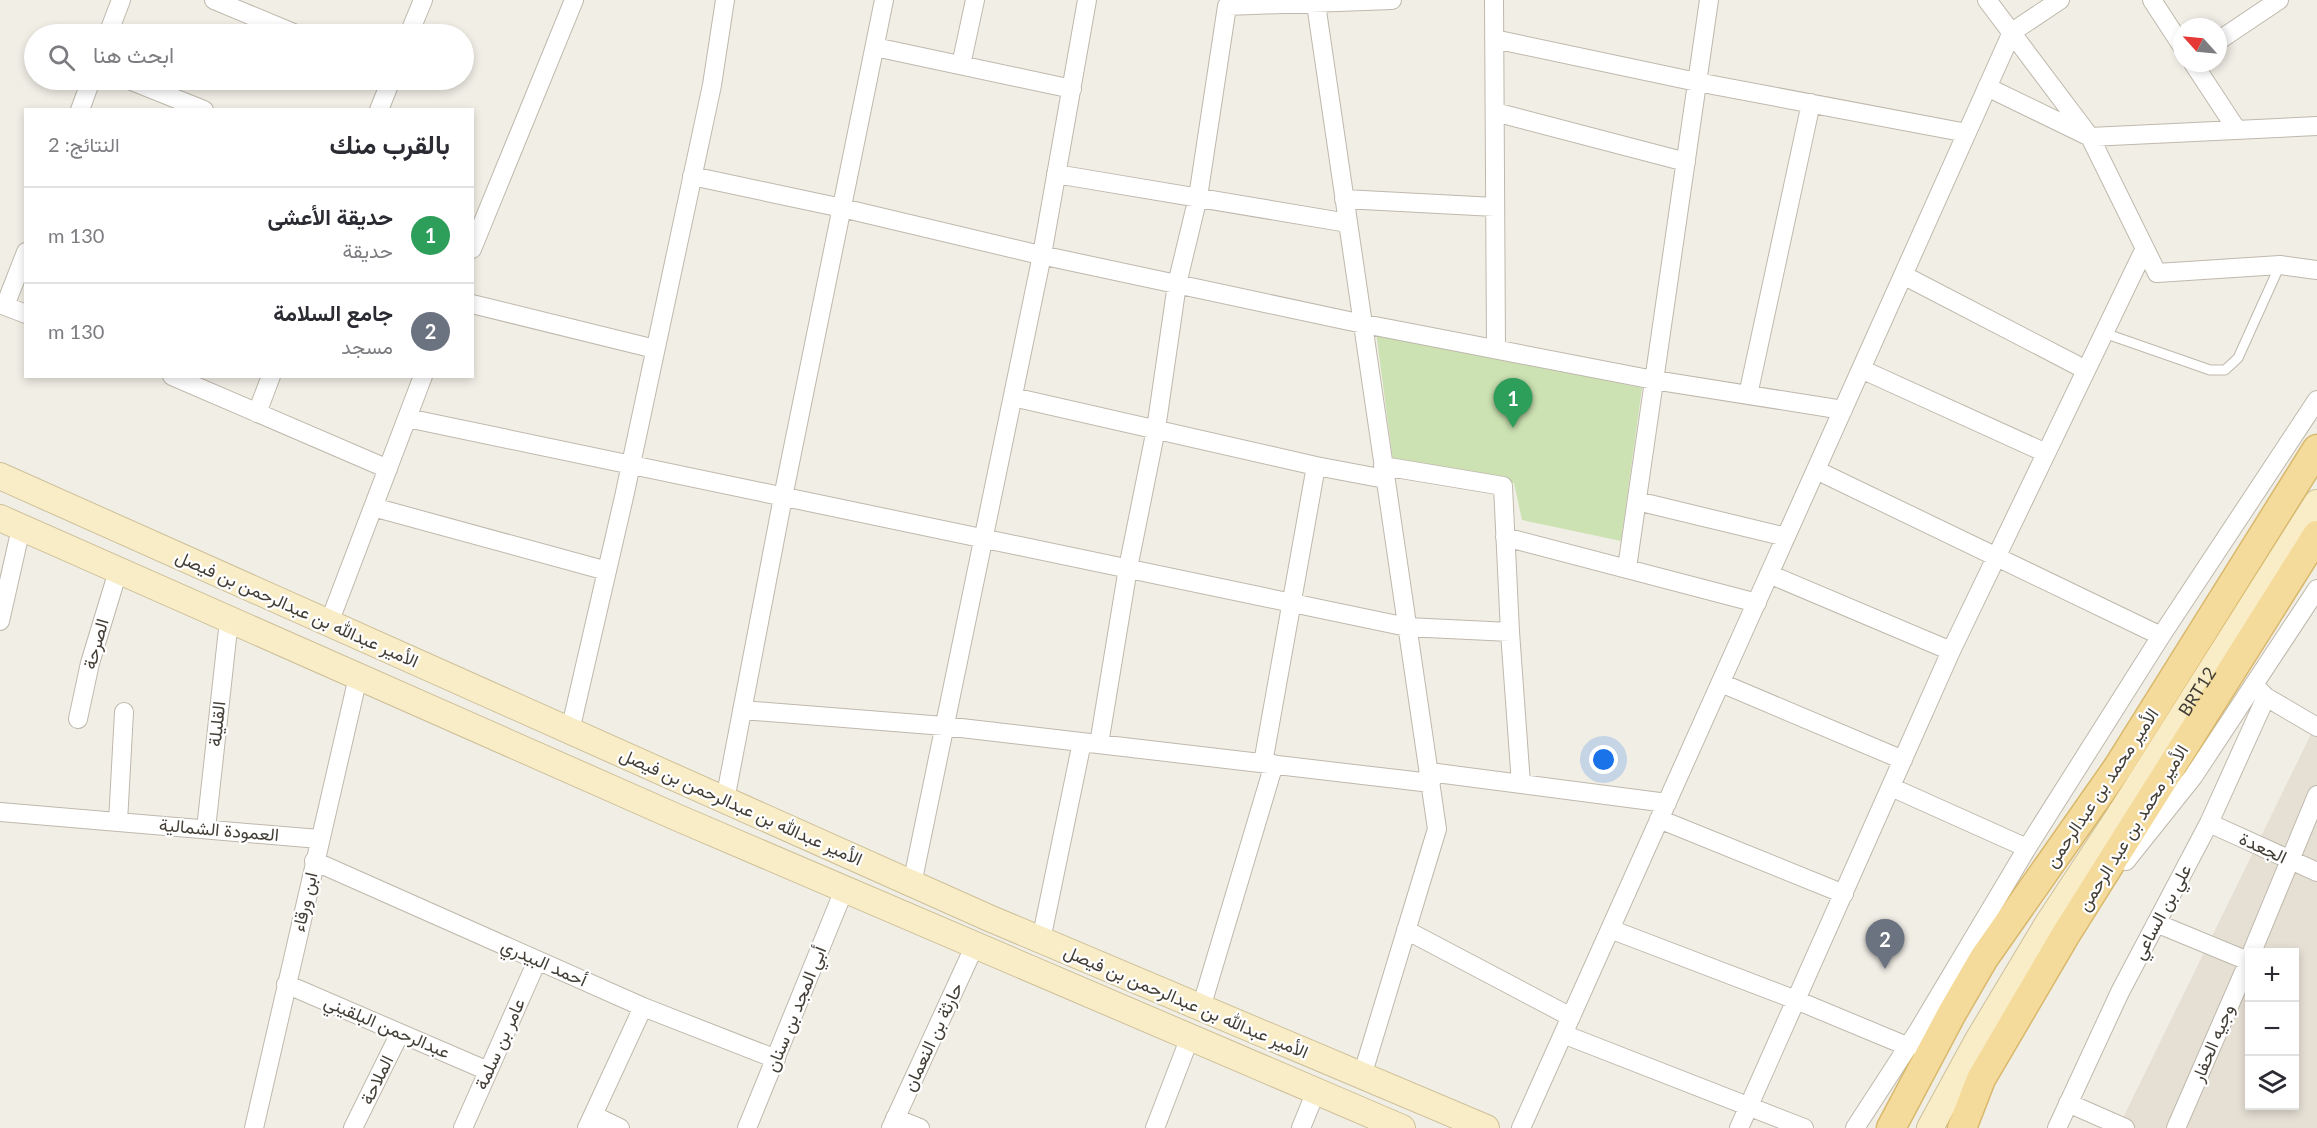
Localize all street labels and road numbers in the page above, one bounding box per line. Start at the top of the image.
street label: الأمير عبدالله بن عبدالرحمن بن فيصل [172,544,422,673]
street label: الصرحة [77,616,114,672]
street label: BRT12 [2173,663,2220,720]
street label: القليلة [203,700,229,748]
street label: الأمير محمد بن عبدالرحمن [2040,704,2164,872]
street label: الأمير محمد بن عبد الرحمن [2072,740,2193,915]
street label: الأمير عبدالله بن عبدالرحمن بن فيصل [616,742,866,871]
street label: العمودة الشمالية [158,813,280,846]
street label: الجعدة [2236,827,2291,868]
street label: علي بن الساعي [2127,860,2200,965]
street label: ابن ورقاء [287,870,322,934]
street label: أحمد البيدري [496,933,591,995]
street label: الأمير عبدالله بن عبدالرحمن بن فيصل [1060,940,1312,1064]
street label: أبي المجد بن سنان [760,943,835,1077]
street label: حارثة بن النعمان [897,979,968,1095]
street label: عبدالرحمن البلقيني [319,990,454,1067]
street label: عامر بن سلمة [469,994,530,1093]
street label: وجيه الحفار [2186,1001,2239,1086]
street label: الملاحة [355,1051,397,1108]

